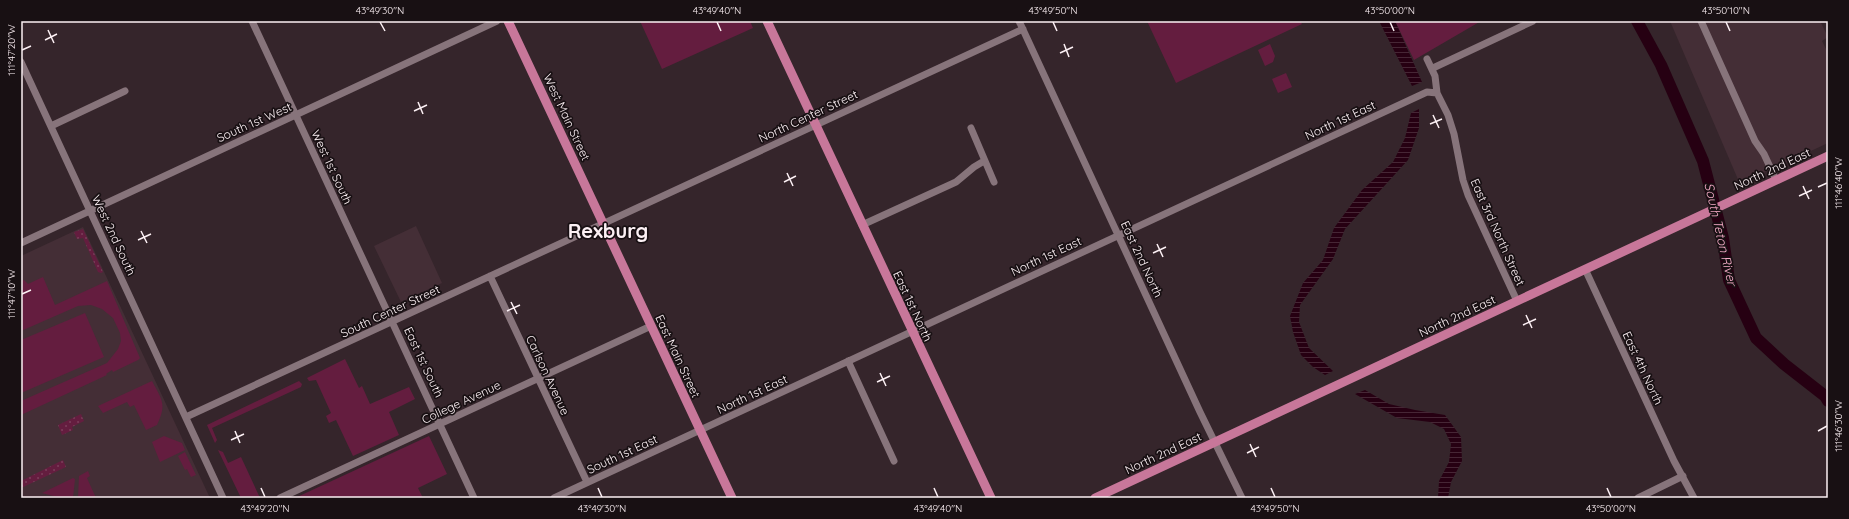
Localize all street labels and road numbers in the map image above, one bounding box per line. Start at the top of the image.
street label: West Main Street [540,71,594,163]
street label: North Center Street [756,86,860,146]
street label: North 1st East [1302,97,1378,143]
street label: South 1st West [214,99,294,145]
street label: West 1st South [308,127,356,207]
street label: North 2nd East [1731,145,1813,193]
street label: East 3rd North Street [1468,176,1528,288]
street label: West 2nd South [89,192,139,278]
street label: East 2nd North [1118,218,1166,300]
street label: North 1st East [1008,233,1084,279]
street label: East 1st North [890,268,936,344]
street label: South Center Street [338,281,442,341]
street label: North 2nd East [1416,292,1498,340]
street label: East Main Street [652,312,704,400]
street label: East 1st South [401,324,447,400]
street label: East 4th North [1619,329,1667,407]
street label: Carlson Avenue [523,333,573,418]
street label: North 1st East [714,371,790,417]
street label: College Avenue [419,377,503,427]
street label: North 2nd East [1122,429,1204,477]
street label: South 1st East [584,431,660,477]

